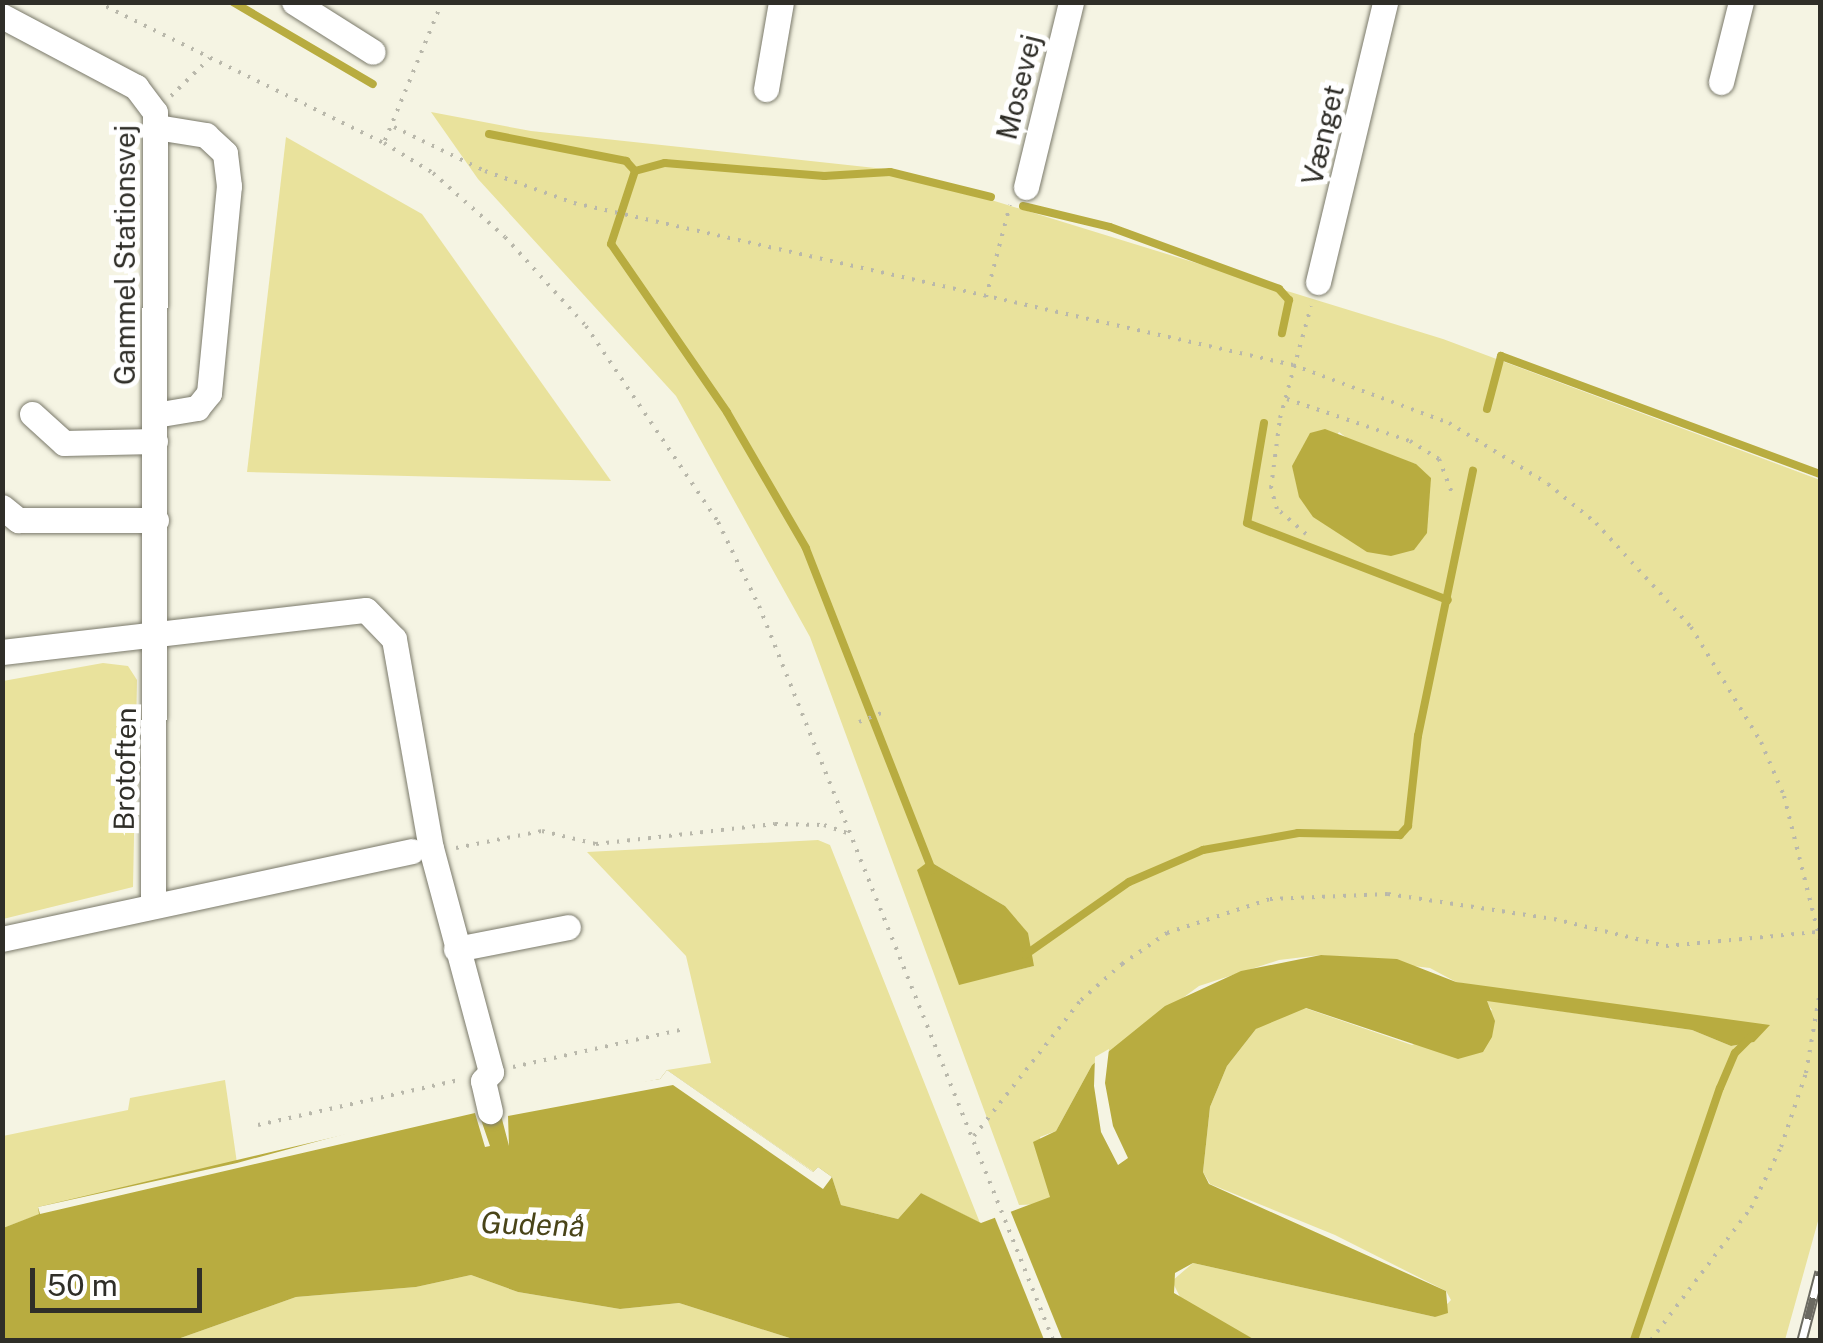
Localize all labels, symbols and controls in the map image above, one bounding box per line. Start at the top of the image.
street label: Mosevej [990,31,1048,143]
street label: Vænget [1295,82,1351,188]
street label: Gammel Stationsvej [108,125,142,385]
street label: Brotoften [107,707,143,831]
water label: Gudenå [480,1204,586,1244]
scale bar [35,1248,208,1310]
text: 50 m [47,1267,118,1303]

